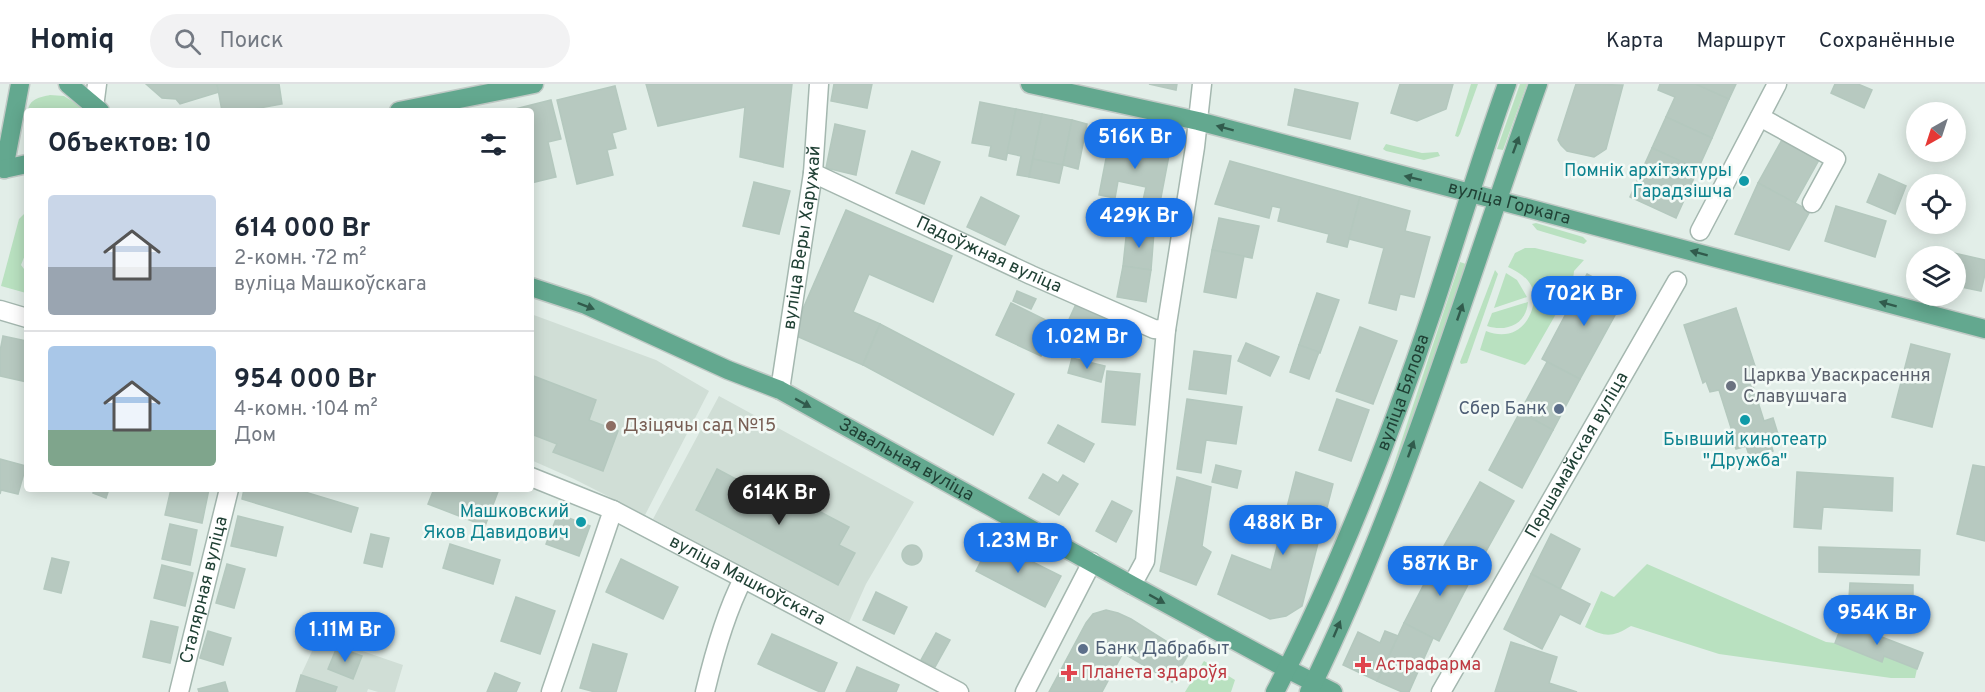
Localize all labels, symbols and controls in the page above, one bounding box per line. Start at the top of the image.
search box [150,14,570,68]
text: Homiq [30,23,114,59]
icon: search [171,25,204,58]
text: Поиск [219,28,284,55]
text: Карта [1606,28,1663,55]
text: Маршрут [1696,28,1786,55]
text: Сохранённые [1819,28,1955,55]
north arrow [1906,102,1966,162]
map controls [1906,102,1966,306]
pin: 516K Br [1080,119,1190,170]
one-way arrow [1215,123,1234,133]
text: 516K Br [1098,125,1172,151]
text: Объектов: 10 [48,128,212,161]
icon: filters [477,128,510,161]
one-way arrow [1512,136,1522,154]
street label: вуліца Веры Харужай [778,145,826,331]
place label: Помнік архітэктуры Гарадзішча [1564,160,1732,204]
one-way arrow [1404,173,1422,183]
marker: Помнік архітэктуры Гарадзішча [1737,174,1751,188]
button: locate [1906,174,1966,234]
street label: вуліца Горкага [1445,176,1573,231]
pin: 429K Br [1084,198,1194,249]
text: 429K Br [1100,204,1178,230]
street label: Падоўжная вуліца [912,211,1065,299]
text: 614 000 Br [234,213,370,246]
icon: home [96,219,168,291]
text: 2-комн. · 72 m² [234,246,366,272]
button: layers [1906,246,1966,306]
one-way arrow [1690,248,1708,258]
text: вуліца Машкоўскага [234,272,427,298]
pin: 702K Br [1529,276,1639,327]
text: 702K Br [1545,282,1623,308]
one-way arrow [1879,298,1897,308]
one-way arrow [578,301,596,311]
one-way arrow [1455,303,1465,321]
pin: 1.02M Br [1025,319,1149,370]
text: 1.02M Br [1046,325,1128,351]
street label: вуліца Бялова [1372,331,1435,454]
text: 954 000 Br [234,364,376,397]
place label: Царква Уваскрасення Славушчага [1743,365,1931,409]
street label: Першамайская вуліца [1520,368,1634,543]
icon: home [96,370,168,442]
marker: Царква Уваскрасення Славушчага [1724,379,1738,393]
text: 4-комн. · 104 m² [234,397,378,423]
one-way arrow [794,398,811,408]
place label: Сбер Банк [1459,398,1547,421]
marker: Сбер Банк [1552,402,1566,416]
street label: Завальная вуліца [834,413,978,507]
marker: Бывший кинотеатр "Дружба" [1738,413,1752,427]
place label: Дзіцячы сад №15 [623,415,776,438]
marker: Дзіцячы сад №15 [604,419,618,433]
text: Дом [234,423,276,449]
place label: Бывший кинотеатр "Дружба" [1663,429,1827,473]
one-way arrow [1407,440,1416,458]
pin: 614K Br [724,475,834,526]
text: 614K Br [742,481,816,507]
place label: Машковский Яков Давидович [423,501,569,545]
pin: 488K Br [1228,505,1338,556]
text: 488K Br [1243,511,1323,537]
street label: Сталярная вуліца [175,514,233,666]
marker: Машковский Яков Давидович [574,515,588,529]
pin: 1.23M Br [956,523,1080,574]
text: 1.23M Br [978,529,1058,555]
street label: вуліца Машкоўскага [665,530,829,631]
pin: 587K Br [1385,546,1495,597]
text: 587K Br [1402,552,1478,578]
one-way arrow [1149,594,1166,604]
pin: 954K Br [1822,595,1932,646]
text: 954K Br [1837,601,1917,627]
pin: 1.11M Br [283,612,407,663]
text: 1.11M Br [309,618,381,644]
one-way arrow [1333,621,1342,638]
place label: Банк Дабрабыт [1095,638,1229,661]
marker: Банк Дабрабыт [1076,642,1090,656]
place label: Астрафарма [1375,654,1481,677]
marker: Астрафарма [1356,658,1370,672]
place label: Планета здароўя [1081,662,1227,685]
marker: Планета здароўя [1062,666,1076,680]

